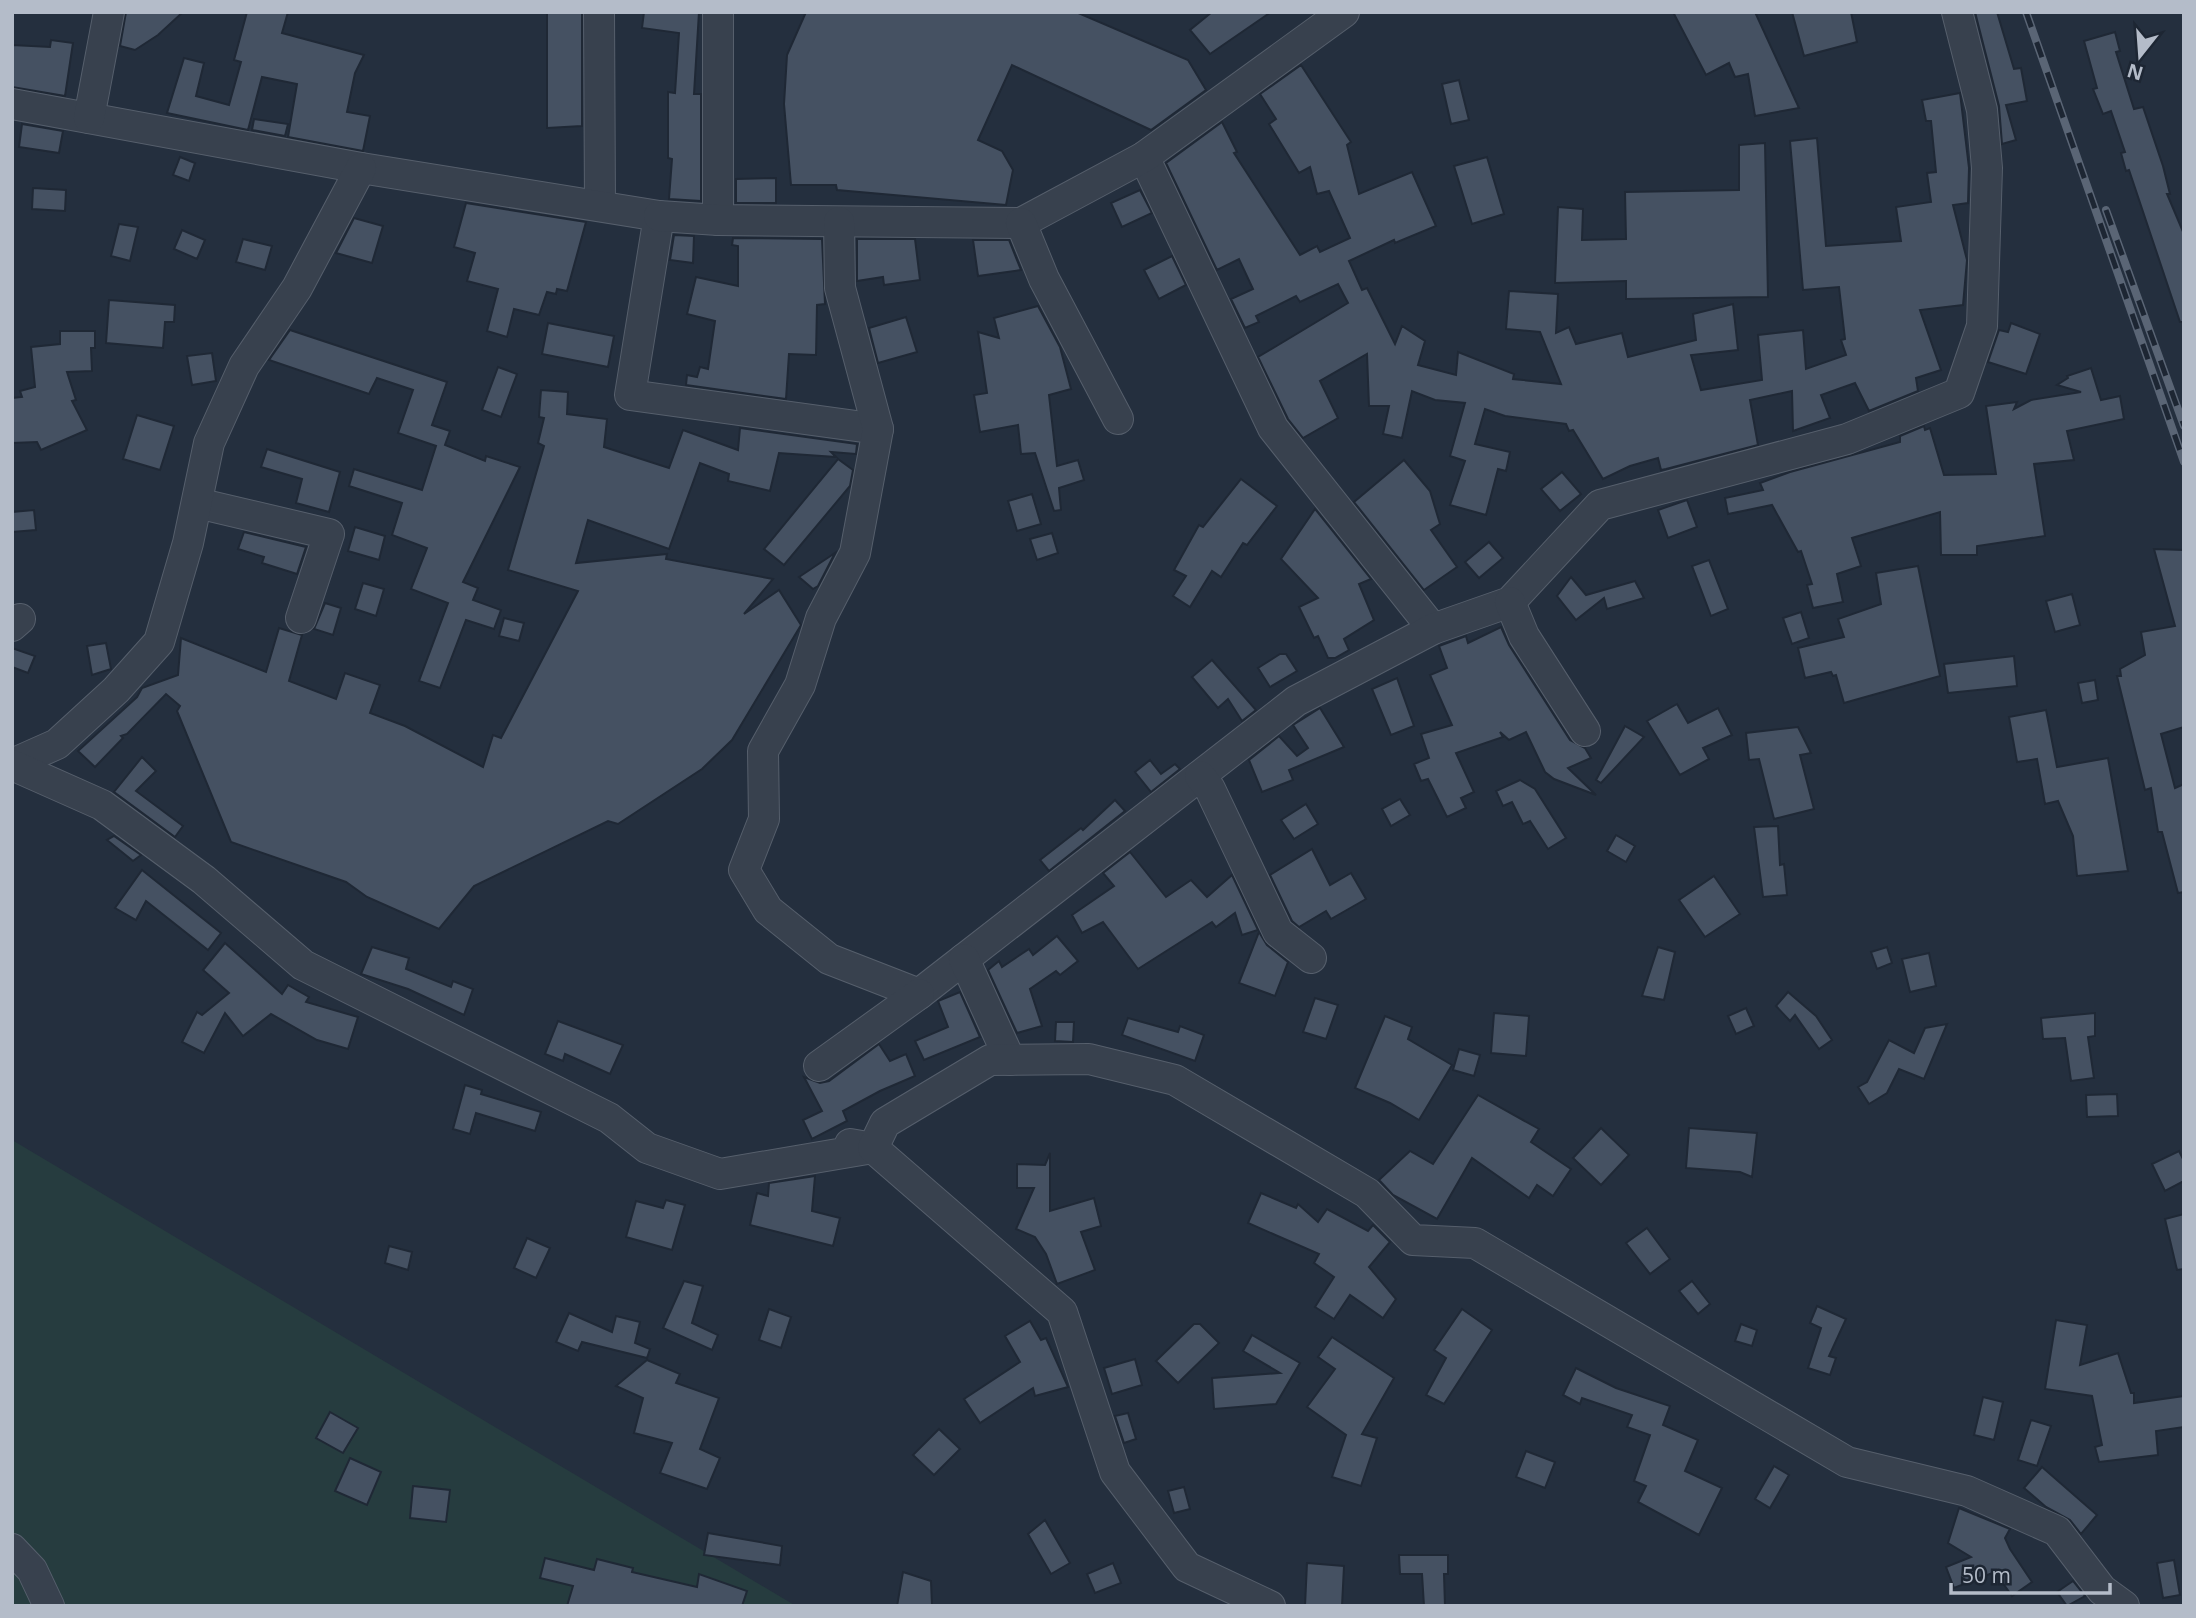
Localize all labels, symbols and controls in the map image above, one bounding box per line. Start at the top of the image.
north arrow [2105,21,2175,91]
text: N [2124,58,2146,87]
scale bar [1951,1552,2110,1596]
text: 50 m [1962,1561,2011,1589]

